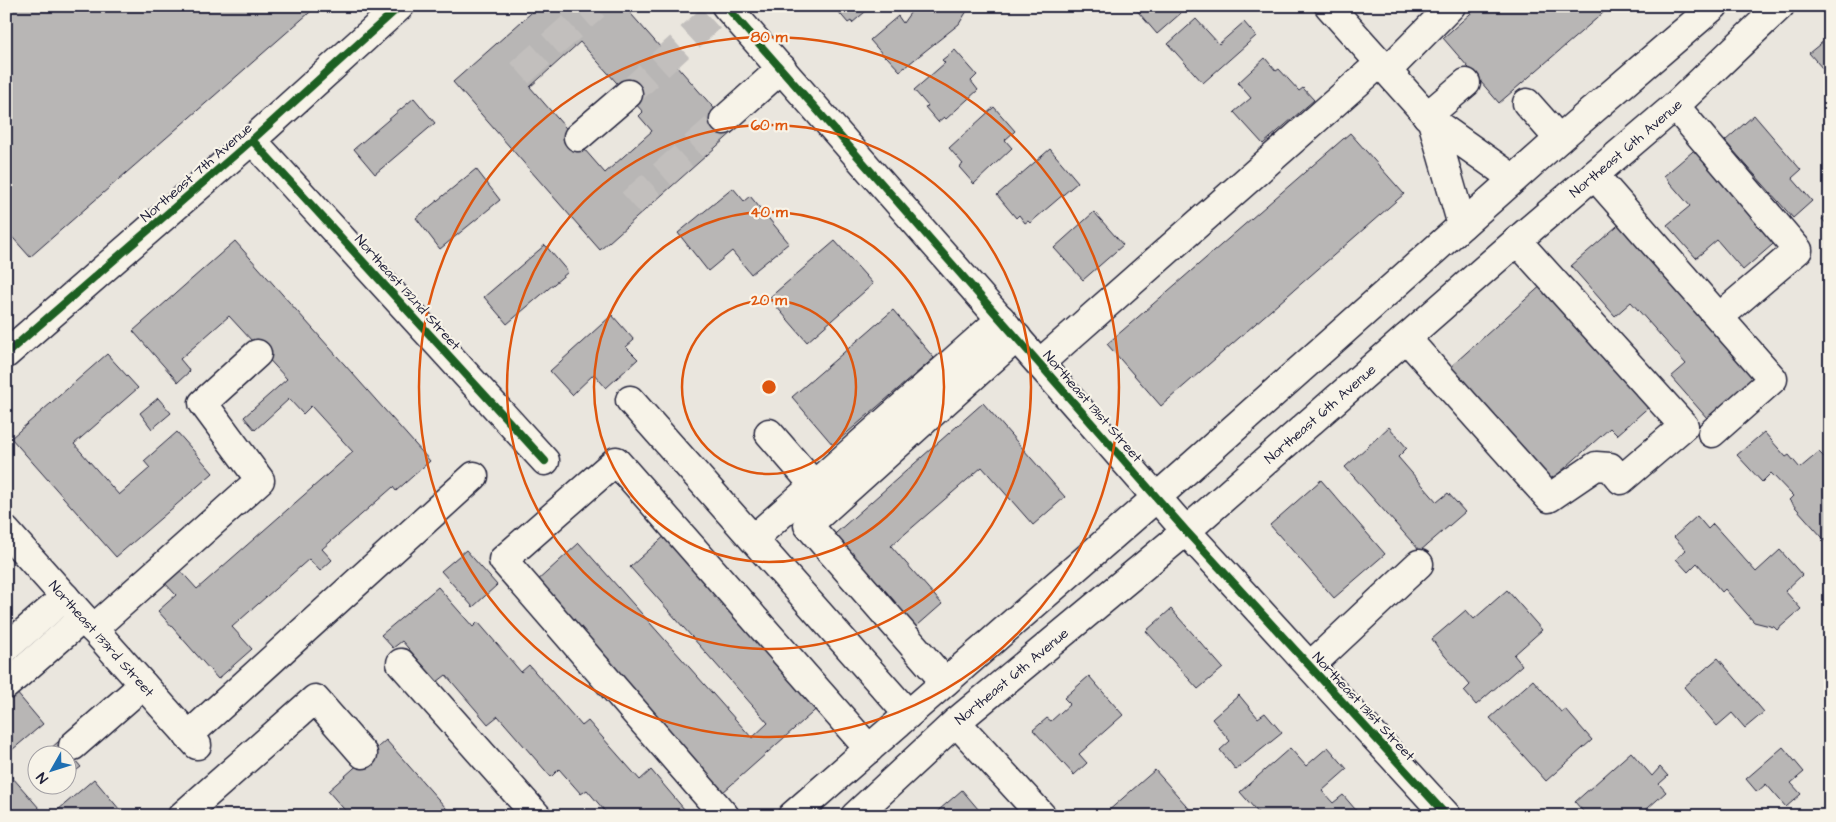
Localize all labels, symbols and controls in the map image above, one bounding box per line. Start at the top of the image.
text: 80 m [751,27,788,48]
street label: Northeast 6th Avenue [1566,95,1688,203]
text: 60 m [751,115,788,136]
street label: Northeast 7th Avenue [136,118,257,227]
text: 40 m [750,202,788,223]
street label: Northeast 132nd Street [350,230,465,355]
text: 20 m [750,290,787,311]
street label: Northeast 131st Street [1038,346,1147,467]
street label: Northeast 6th Avenue [1260,360,1381,469]
centre of rings [760,378,778,396]
street label: Northeast 133rd Street [44,577,159,702]
street label: Northeast 6th Avenue [951,623,1074,730]
street label: Northeast 131st Street [1307,648,1419,766]
north arrow [28,744,78,794]
text: N [32,768,53,787]

